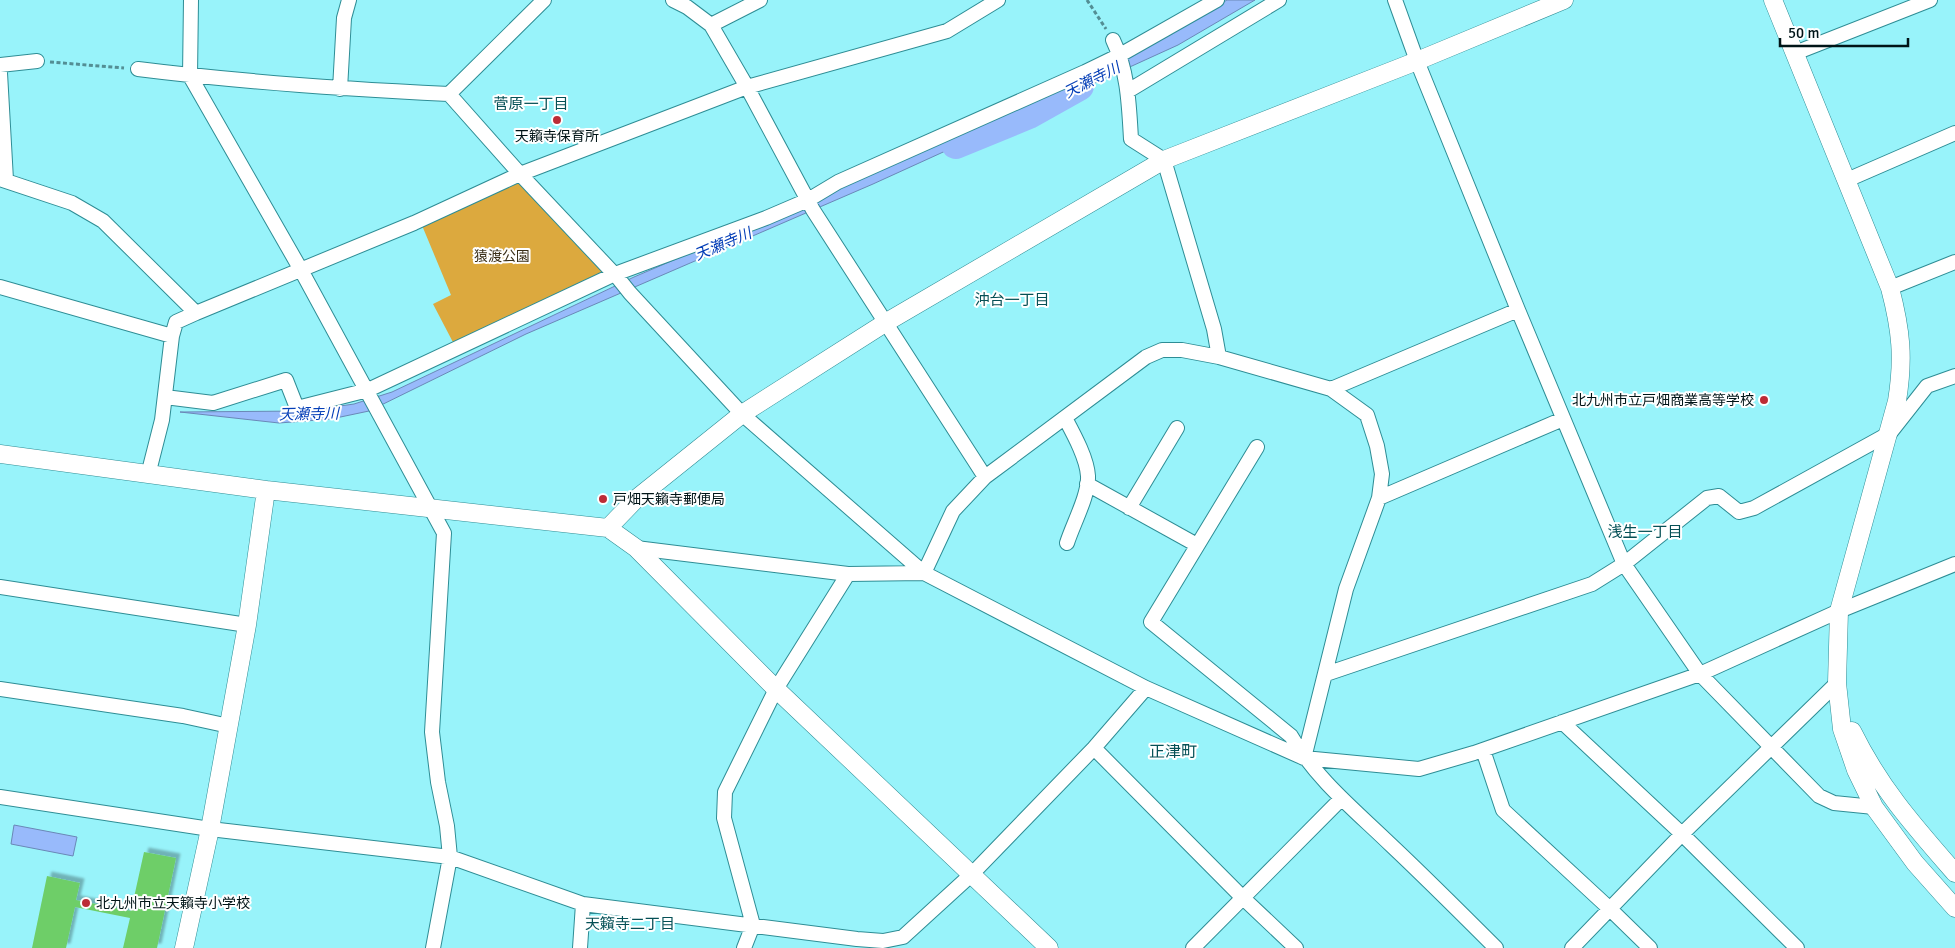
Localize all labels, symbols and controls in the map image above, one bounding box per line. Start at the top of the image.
scale bar [1780,15,1908,47]
text: 50 m [1788,24,1819,42]
water label: 天瀬寺川 [1061,57,1125,102]
district label: 菅原一丁目 [493,95,569,113]
marker: 天籟寺保育所 [551,114,563,126]
place label: 天籟寺保育所 [515,128,599,145]
water label: 天瀬寺川 [692,223,756,264]
park label: 猿渡公園 [474,248,530,265]
district label: 沖台一丁目 [974,291,1050,309]
place label: 北九州市立戸畑商業高等学校 [1572,392,1754,409]
marker: 北九州市立戸畑商業高等学校 [1758,394,1770,406]
water label: 天瀬寺川 [279,404,341,424]
place label: 戸畑天籟寺郵便局 [613,491,725,508]
marker: 戸畑天籟寺郵便局 [597,493,609,505]
district label: 浅生一丁目 [1607,523,1683,541]
district label: 正津町 [1149,742,1197,762]
place label: 北九州市立天籟寺小学校 [96,895,250,912]
marker: 北九州市立天籟寺小学校 [80,897,92,909]
district label: 天籟寺二丁目 [585,915,675,933]

